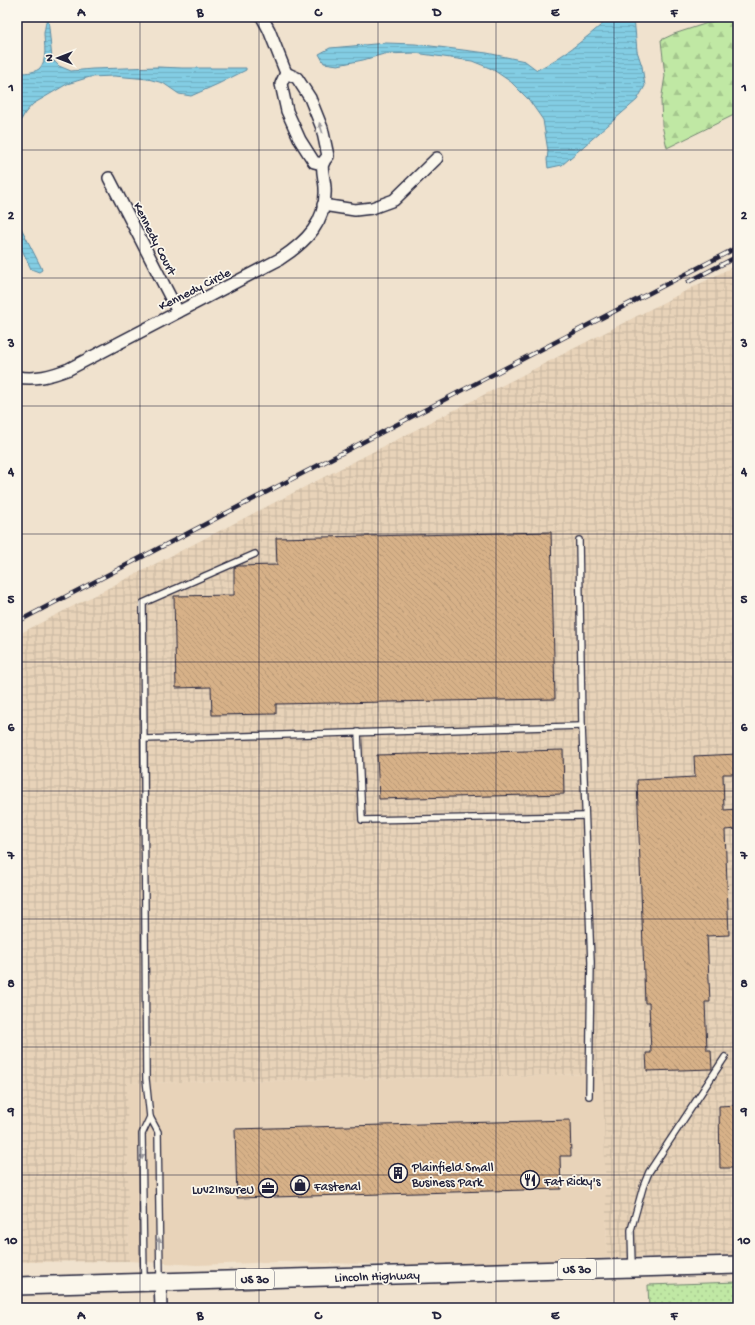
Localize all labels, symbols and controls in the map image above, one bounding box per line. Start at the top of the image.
text: A [76,6,86,21]
text: B [196,6,205,21]
text: C [313,6,323,21]
text: D [432,6,442,21]
text: E [551,6,560,21]
text: F [670,6,679,21]
north arrow [38,38,78,78]
text: N [44,54,56,62]
text: 1 [7,81,14,96]
text: 1 [740,81,747,96]
one-way arrow [318,121,324,133]
street label: Kennedy Court [129,200,179,280]
text: 2 [8,209,15,224]
text: 2 [741,209,748,224]
street label: Kennedy Circle [157,266,234,315]
text: 3 [7,337,15,352]
text: 3 [740,337,748,352]
text: 4 [7,465,15,480]
text: 4 [740,465,748,480]
text: 5 [8,593,15,608]
text: 5 [741,593,748,608]
text: 6 [8,721,15,736]
text: 6 [741,721,748,736]
text: 7 [7,849,16,864]
text: 7 [740,849,749,864]
text: 8 [7,977,15,992]
text: 8 [740,977,748,992]
text: 9 [7,1105,15,1120]
text: 9 [740,1105,748,1120]
one-way arrow [139,1148,145,1161]
place label: Plainfield Small Business Park [411,1161,494,1191]
building icon: Plainfield Small Business Park [387,1162,409,1184]
restaurant icon: Fat Ricky's [519,1169,541,1191]
shop icon: Fastenal [289,1174,311,1196]
place label: Fat Ricky's [543,1175,602,1190]
office icon: Luv2InsureU [257,1177,279,1199]
place label: Fastenal [313,1180,361,1195]
place label: Luv2InsureU [192,1183,254,1198]
text: 10 [4,1234,18,1249]
text: 10 [737,1234,751,1249]
one-way arrow [156,1237,163,1249]
road number: US 30 [558,1259,596,1279]
street label: Lincoln Highway [334,1268,421,1286]
road number: US 30 [236,1269,274,1289]
text: A [76,1309,86,1324]
text: B [196,1309,205,1324]
text: C [313,1309,323,1324]
text: D [432,1309,442,1324]
text: E [551,1309,560,1324]
text: F [670,1309,679,1324]

